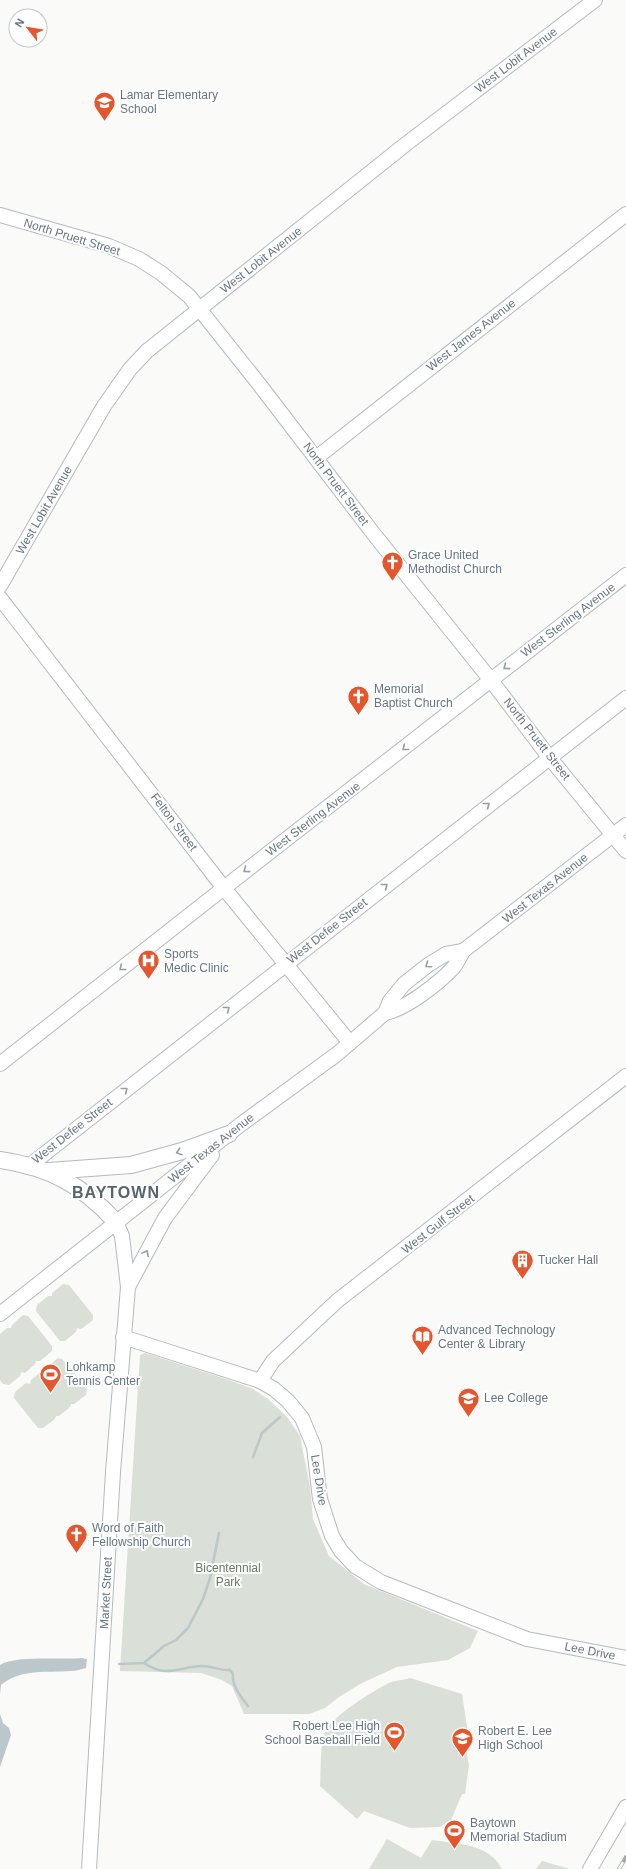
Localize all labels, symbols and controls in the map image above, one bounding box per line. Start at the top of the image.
north arrow [8,8,48,48]
text: N [12,16,27,29]
street label: West Lobit Avenue [472,24,560,96]
place label: Lamar Elementary School [120,88,218,116]
school or university icon: Lamar Elementary School [92,89,118,122]
street label: North Pruett Street [22,216,123,259]
street label: West Lobit Avenue [217,224,305,296]
street label: West James Avenue [424,296,518,374]
street label: North Pruett Street [300,440,372,529]
street label: West Lobit Avenue [13,463,75,557]
place label: Grace United Methodist Church [408,548,502,576]
church icon: Grace United Methodist Church [380,549,406,582]
street label: West Sterling Avenue [518,580,618,660]
one-way arrow [504,662,511,669]
place label: Memorial Baptist Church [374,682,453,710]
church icon: Memorial Baptist Church [345,683,371,716]
street label: North Pruett Street [501,695,574,783]
one-way arrow [402,743,409,750]
street label: West Sterling Avenue [263,779,363,859]
street label: Felton Street [148,790,201,854]
one-way arrow [482,803,489,810]
street label: West Texas Avenue [499,850,591,926]
one-way arrow [243,865,250,872]
one-way arrow [380,884,387,891]
street label: West Defee Street [284,895,370,967]
place label: Sports Medic Clinic [164,947,229,975]
hospital icon: Sports Medic Clinic [136,948,162,981]
one-way arrow [425,960,432,967]
one-way arrow [119,963,126,970]
one-way arrow [223,1006,230,1013]
one-way arrow [121,1087,128,1094]
street label: West Defee Street [29,1095,115,1167]
street label: West Texas Avenue [165,1110,257,1186]
one-way arrow [175,1147,182,1156]
district label: BAYTOWN [72,1184,160,1201]
street label: West Gulf Street [399,1191,477,1257]
building icon: Tucker Hall [509,1247,535,1280]
one-way arrow [141,1249,148,1257]
place label: Tucker Hall [538,1253,598,1267]
place label: Advanced Technology Center & Library [438,1323,555,1351]
library icon: Advanced Technology Center & Library [409,1324,435,1357]
place label: Lohkamp Tennis Center [66,1360,140,1388]
sports icon: Lohkamp Tennis Center [37,1361,63,1394]
school or university icon: Lee College [455,1385,481,1418]
place label: Lee College [484,1391,548,1405]
street label: Lee Drive [308,1454,330,1507]
place label: Word of Faith Fellowship Church [92,1521,191,1549]
church icon: Word of Faith Fellowship Church [63,1522,89,1555]
street label: Market Street [97,1556,115,1629]
park label: Bicentennial Park [195,1561,261,1589]
street label: Lee Drive [563,1639,617,1663]
place label: Robert Lee High School Baseball Field [265,1719,380,1747]
sports icon: Robert Lee High School Baseball Field [382,1720,408,1753]
place label: Robert E. Lee High School [478,1724,552,1752]
school or university icon: Robert E. Lee High School [450,1725,476,1758]
place label: Baytown Memorial Stadium [470,1816,567,1844]
sports icon: Baytown Memorial Stadium [441,1817,467,1850]

